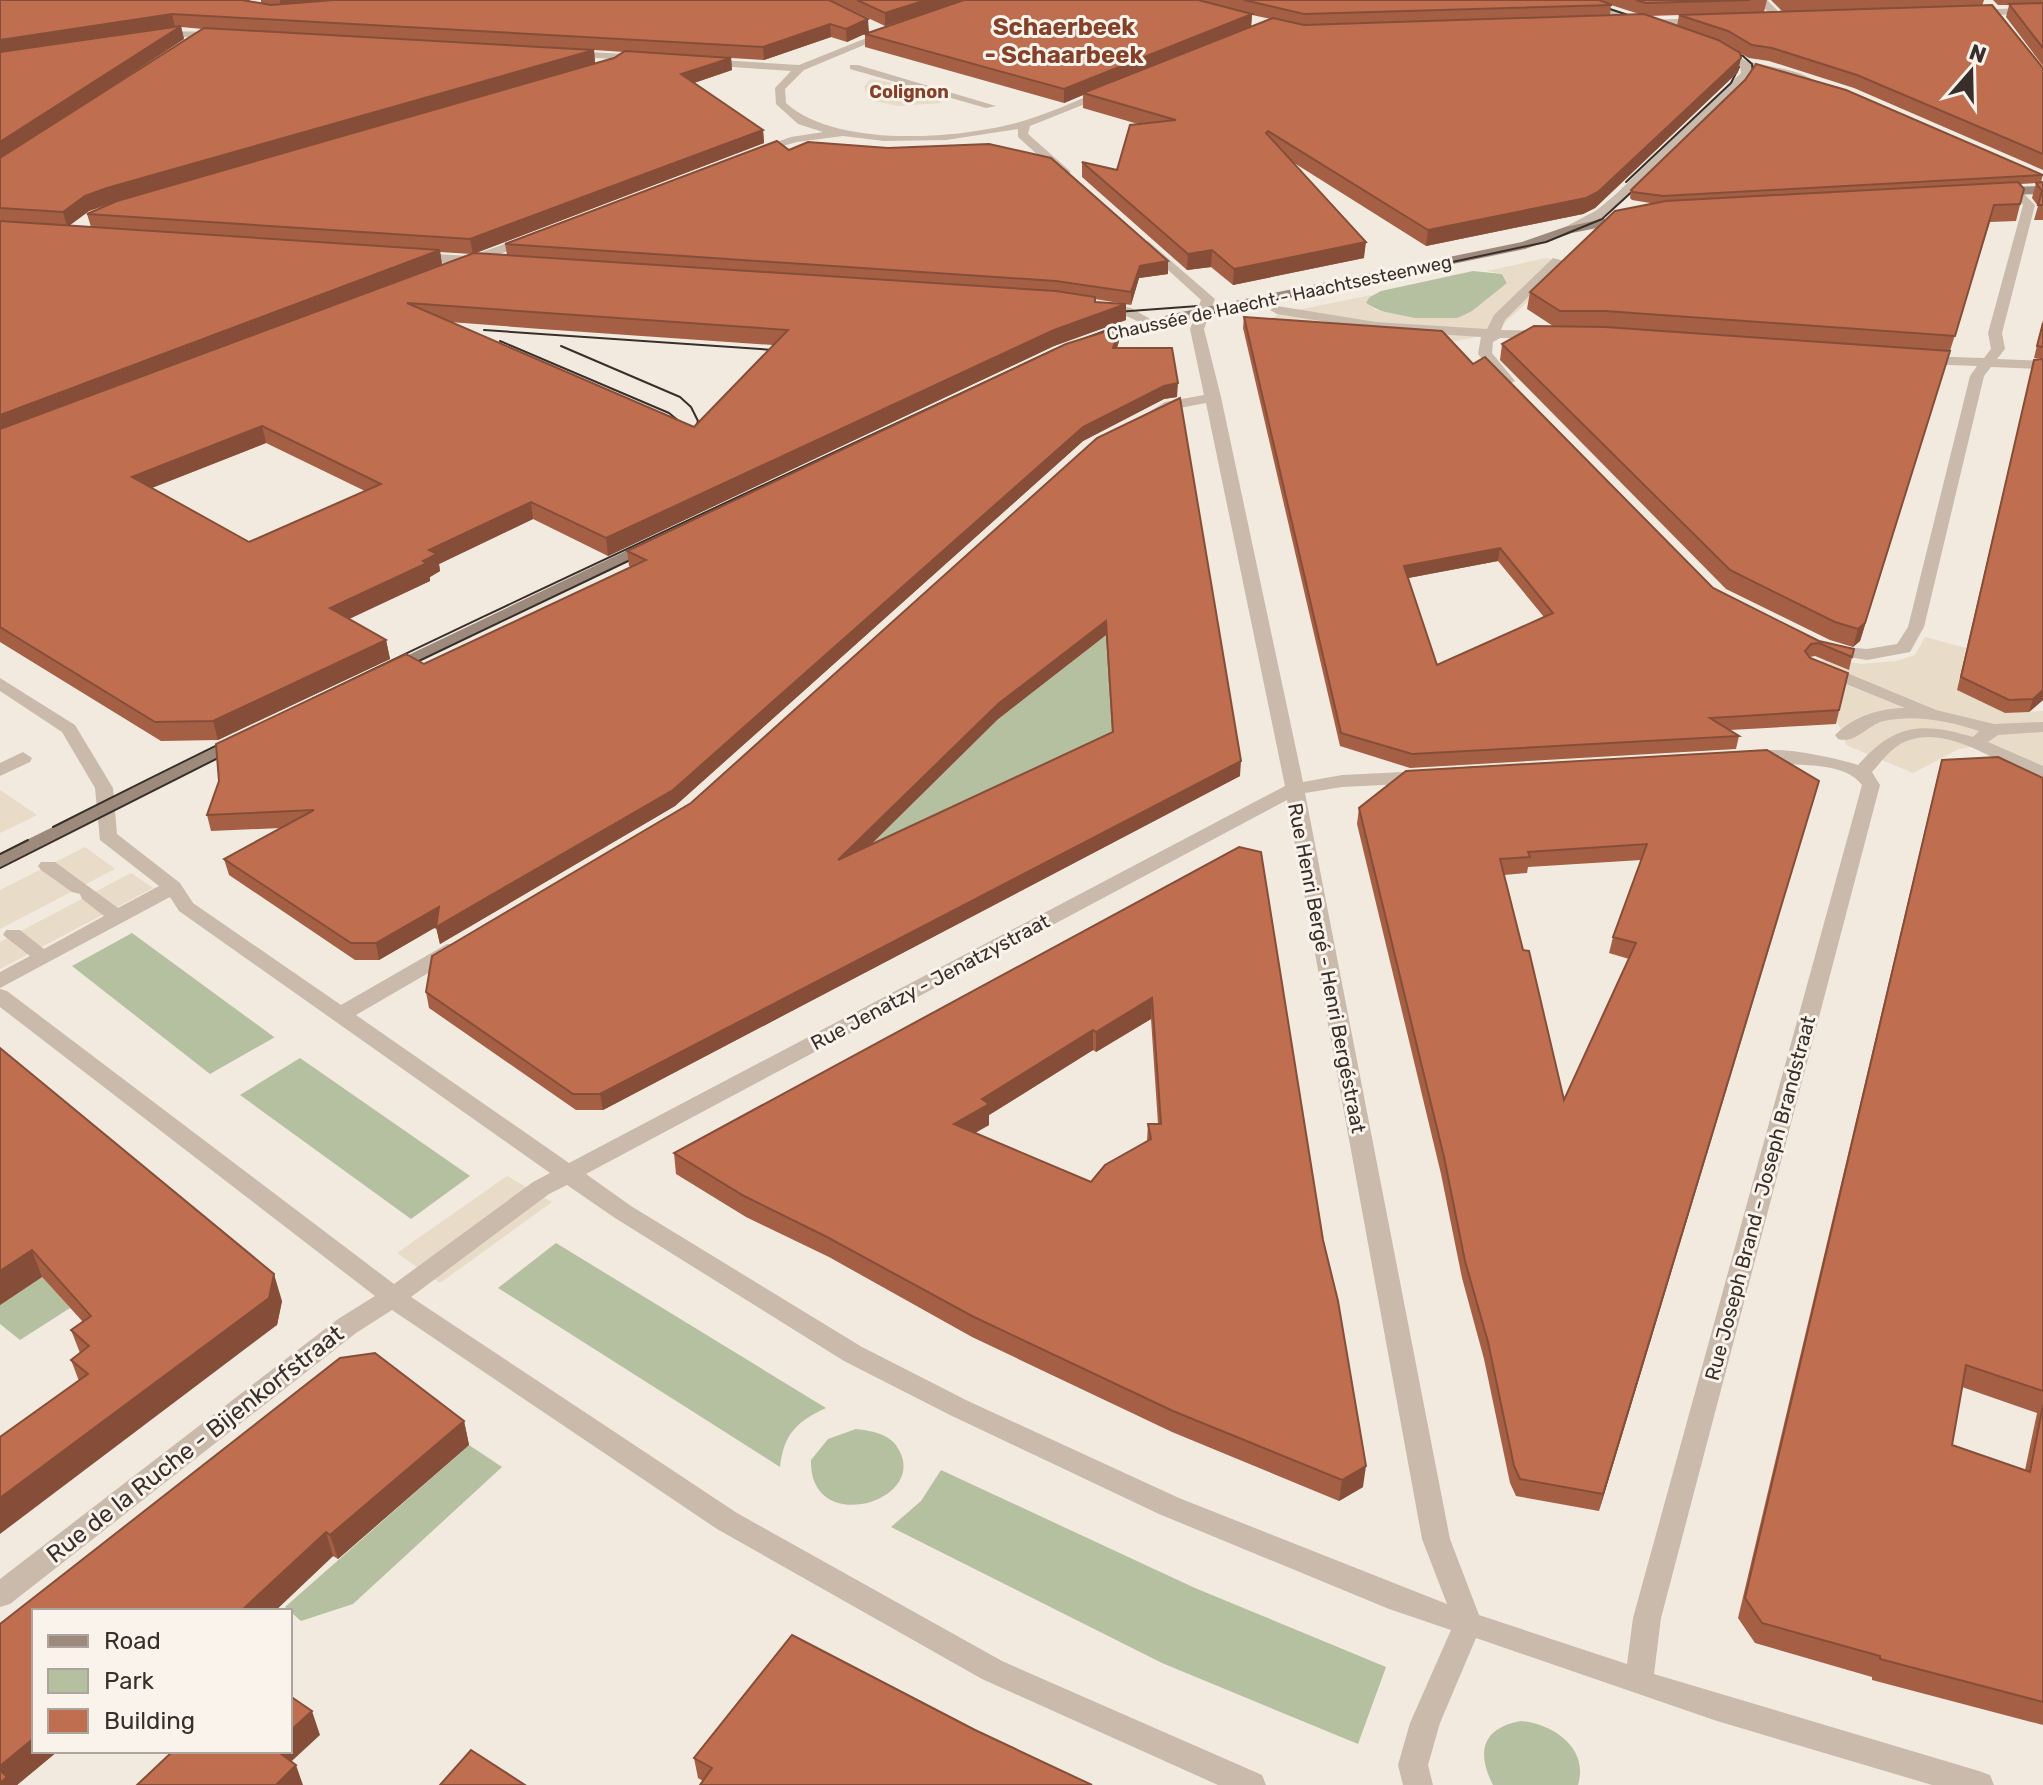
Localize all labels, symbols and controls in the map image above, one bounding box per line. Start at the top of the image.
district label: Schaerbeek - Schaarbeek [984,13,1144,69]
north arrow [1931,32,2011,112]
text: N [1966,38,1990,69]
district label: Colignon [869,81,949,103]
street label: Chaussée de Haecht - Haachtsesteenweg [1105,251,1453,345]
street label: Rue Henri Bergé - Henri Bergéstraat [1283,801,1371,1135]
street label: Rue Jenatzy - Jenatzystraat [806,909,1054,1055]
street label: Rue Joseph Brand - Joseph Brandstraat [1700,1013,1820,1383]
street label: Rue de la Ruche - Bijenkorfstraat [41,1319,349,1569]
legend [32,1609,292,1753]
text: Road [104,1627,161,1655]
text: Park [104,1667,155,1695]
text: Building [104,1707,195,1735]

